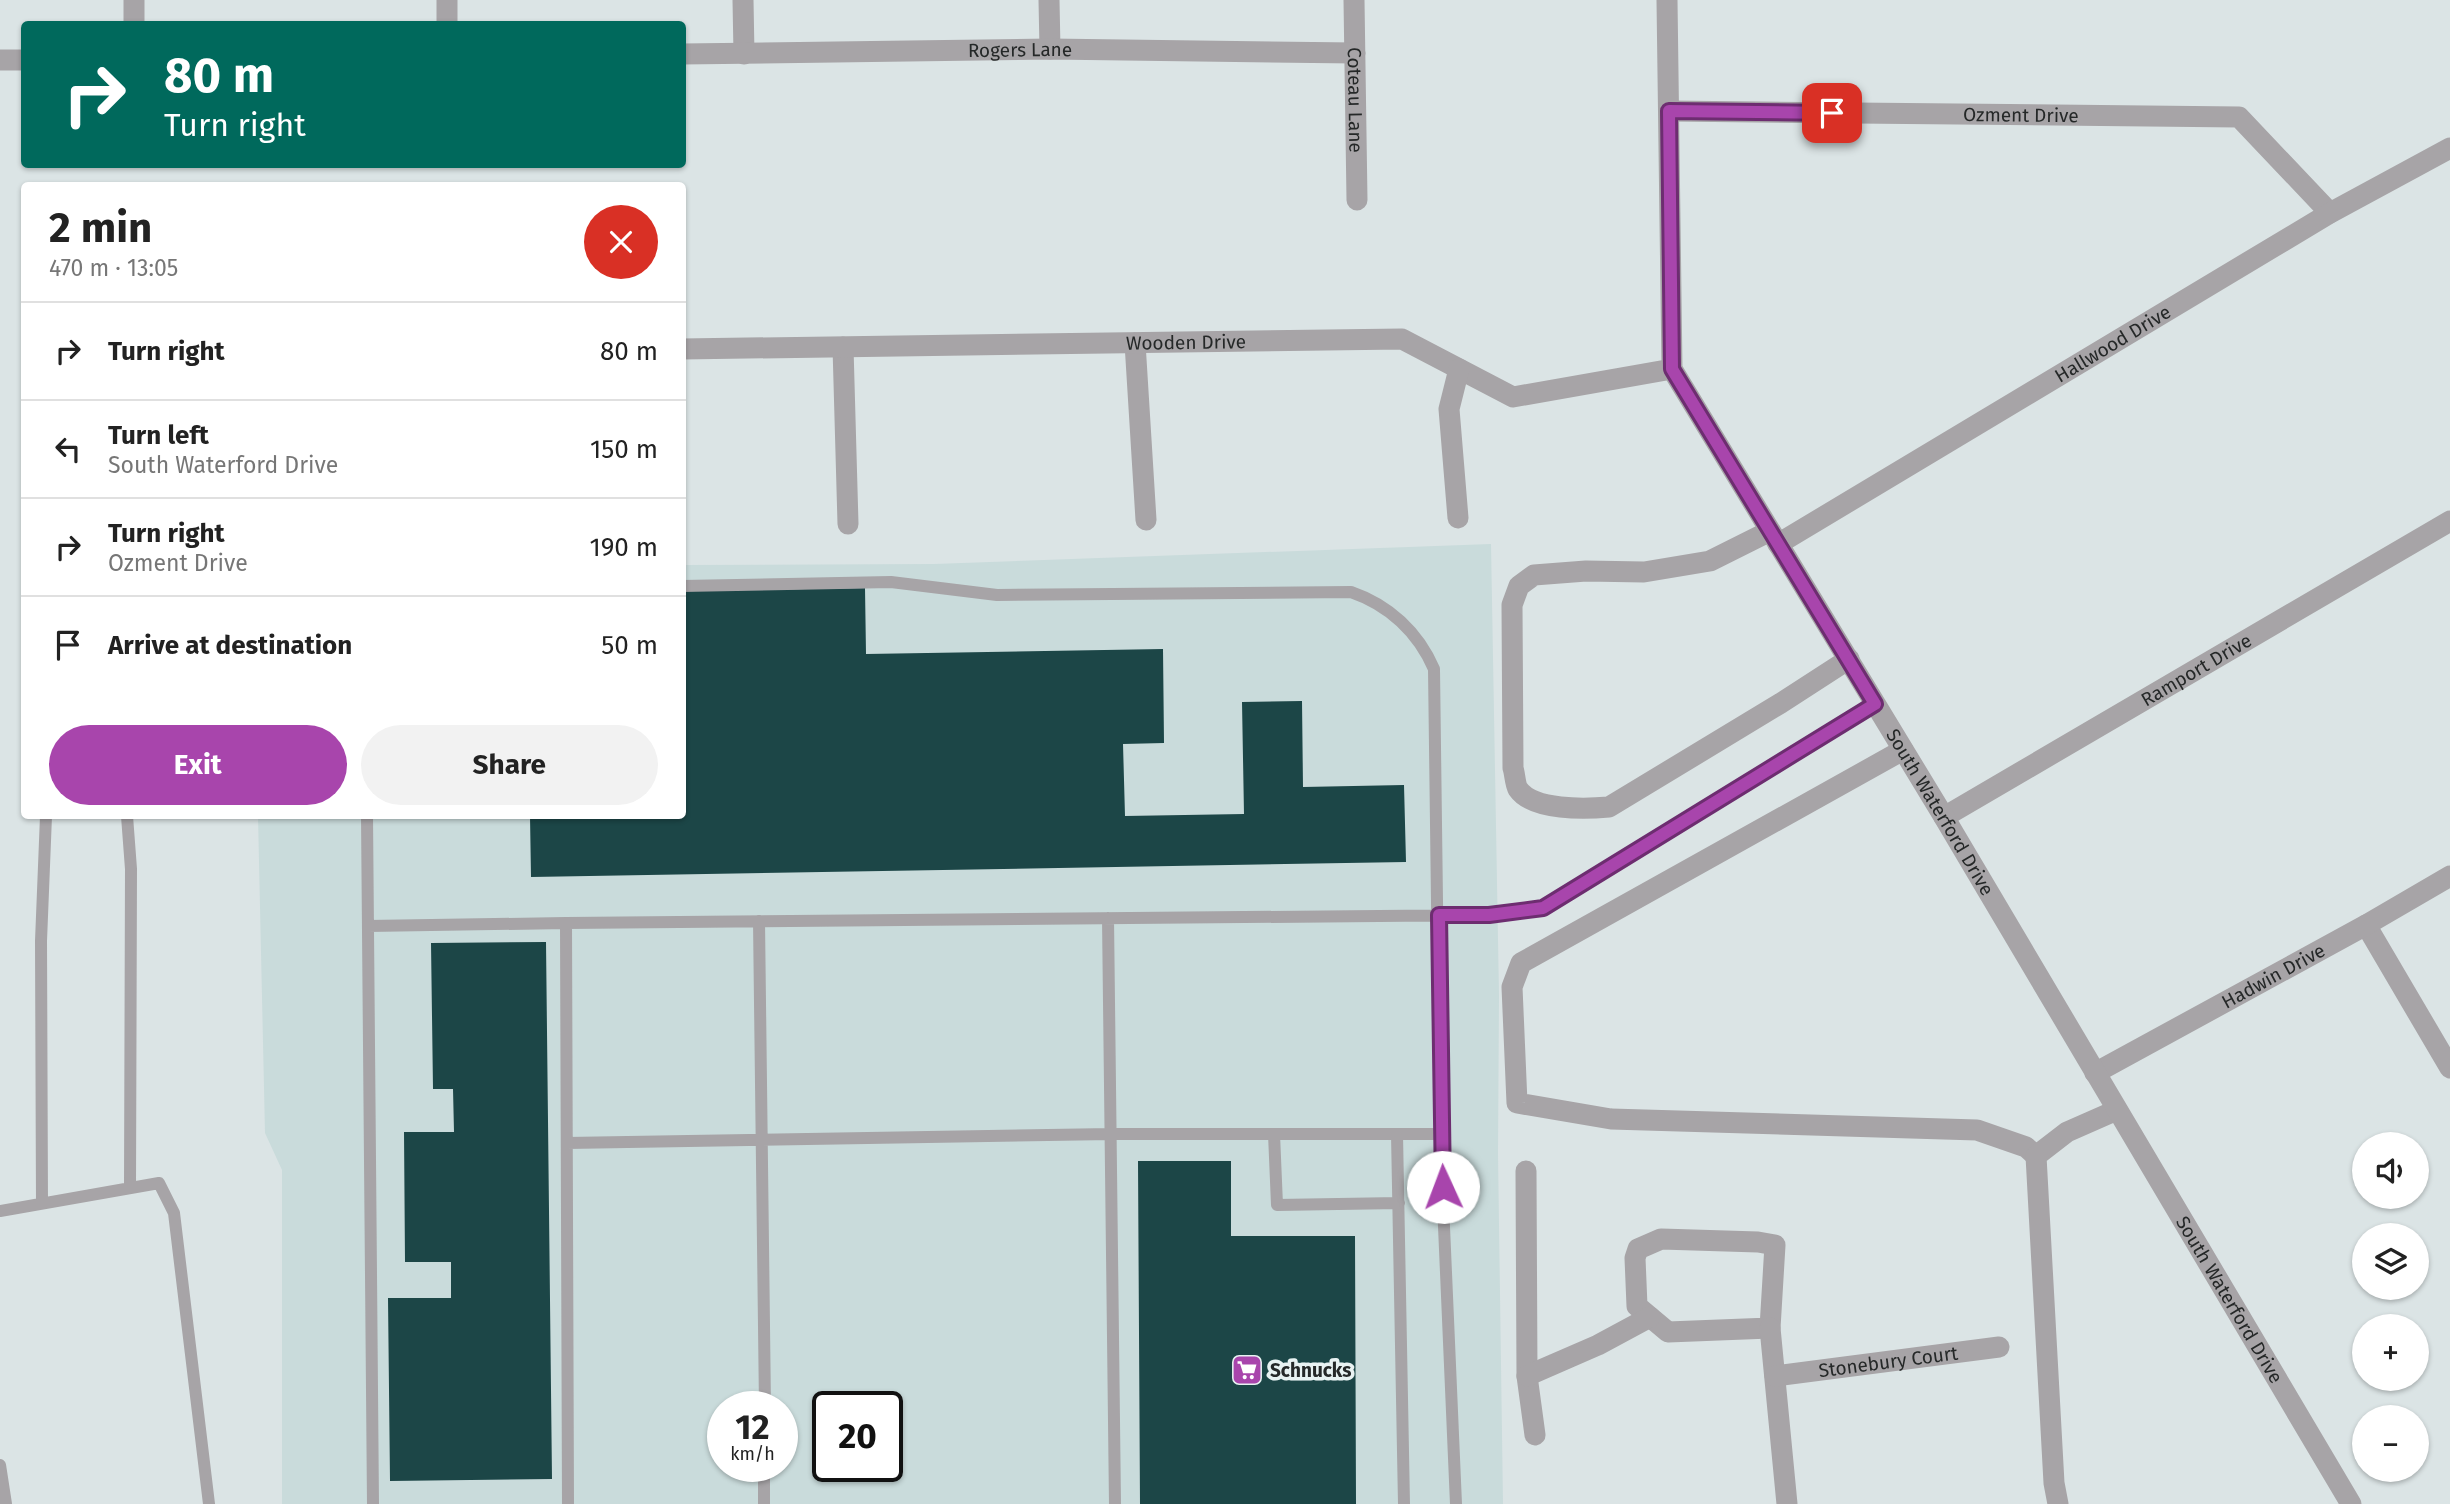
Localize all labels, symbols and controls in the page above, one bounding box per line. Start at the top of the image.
street label: Rogers Lane [968,38,1072,62]
text: 80 m [164,46,274,105]
street label: Coteau Lane [1343,47,1367,153]
icon: right [49,49,140,140]
pin [1802,83,1862,143]
icon: arrive [1813,94,1851,132]
street label: Ozment Drive [1963,103,2079,127]
text: Turn right [164,106,306,144]
text: 2 min [49,203,152,253]
button: close [584,205,658,279]
text: 470 m · 13:05 [49,254,178,282]
street label: Hallwood Drive [2051,300,2175,387]
street label: Wooden Drive [1126,330,1246,355]
icon: right [49,332,87,370]
text: Turn right [108,336,225,367]
text: 80 m [600,336,658,367]
text: Turn left [108,420,209,451]
icon: left [49,430,87,468]
text: 150 m [590,434,658,465]
text: South Waterford Drive [108,451,338,479]
text: Turn right [108,518,225,549]
icon: right [49,528,87,566]
text: 190 m [589,532,658,563]
text: Ozment Drive [108,549,248,577]
icon: arrive [49,626,87,664]
street label: Ramport Drive [2137,629,2256,711]
text: Arrive at destination [108,630,352,661]
text: 50 m [601,630,658,661]
button: Exit [49,725,347,805]
button: Share [361,725,658,805]
street label: South Waterford Drive [1881,725,1999,900]
street label: Hadwin Drive [2218,939,2329,1014]
map controls [2352,1132,2429,1482]
button: sound [2352,1132,2429,1209]
position arrow [1406,1150,1480,1224]
street label: South Waterford Drive [2171,1212,2288,1388]
button: layers [2352,1223,2429,1300]
button: + [2352,1314,2429,1391]
street label: Stonebury Court [1817,1341,1959,1382]
supermarket icon: Schnucks [1230,1353,1264,1387]
place label: Schnucks [1270,1359,1351,1382]
speed limit sign: 20 [812,1391,903,1482]
button: − [2352,1405,2429,1482]
text: 12 [735,1406,770,1448]
text: km/h [730,1443,775,1465]

